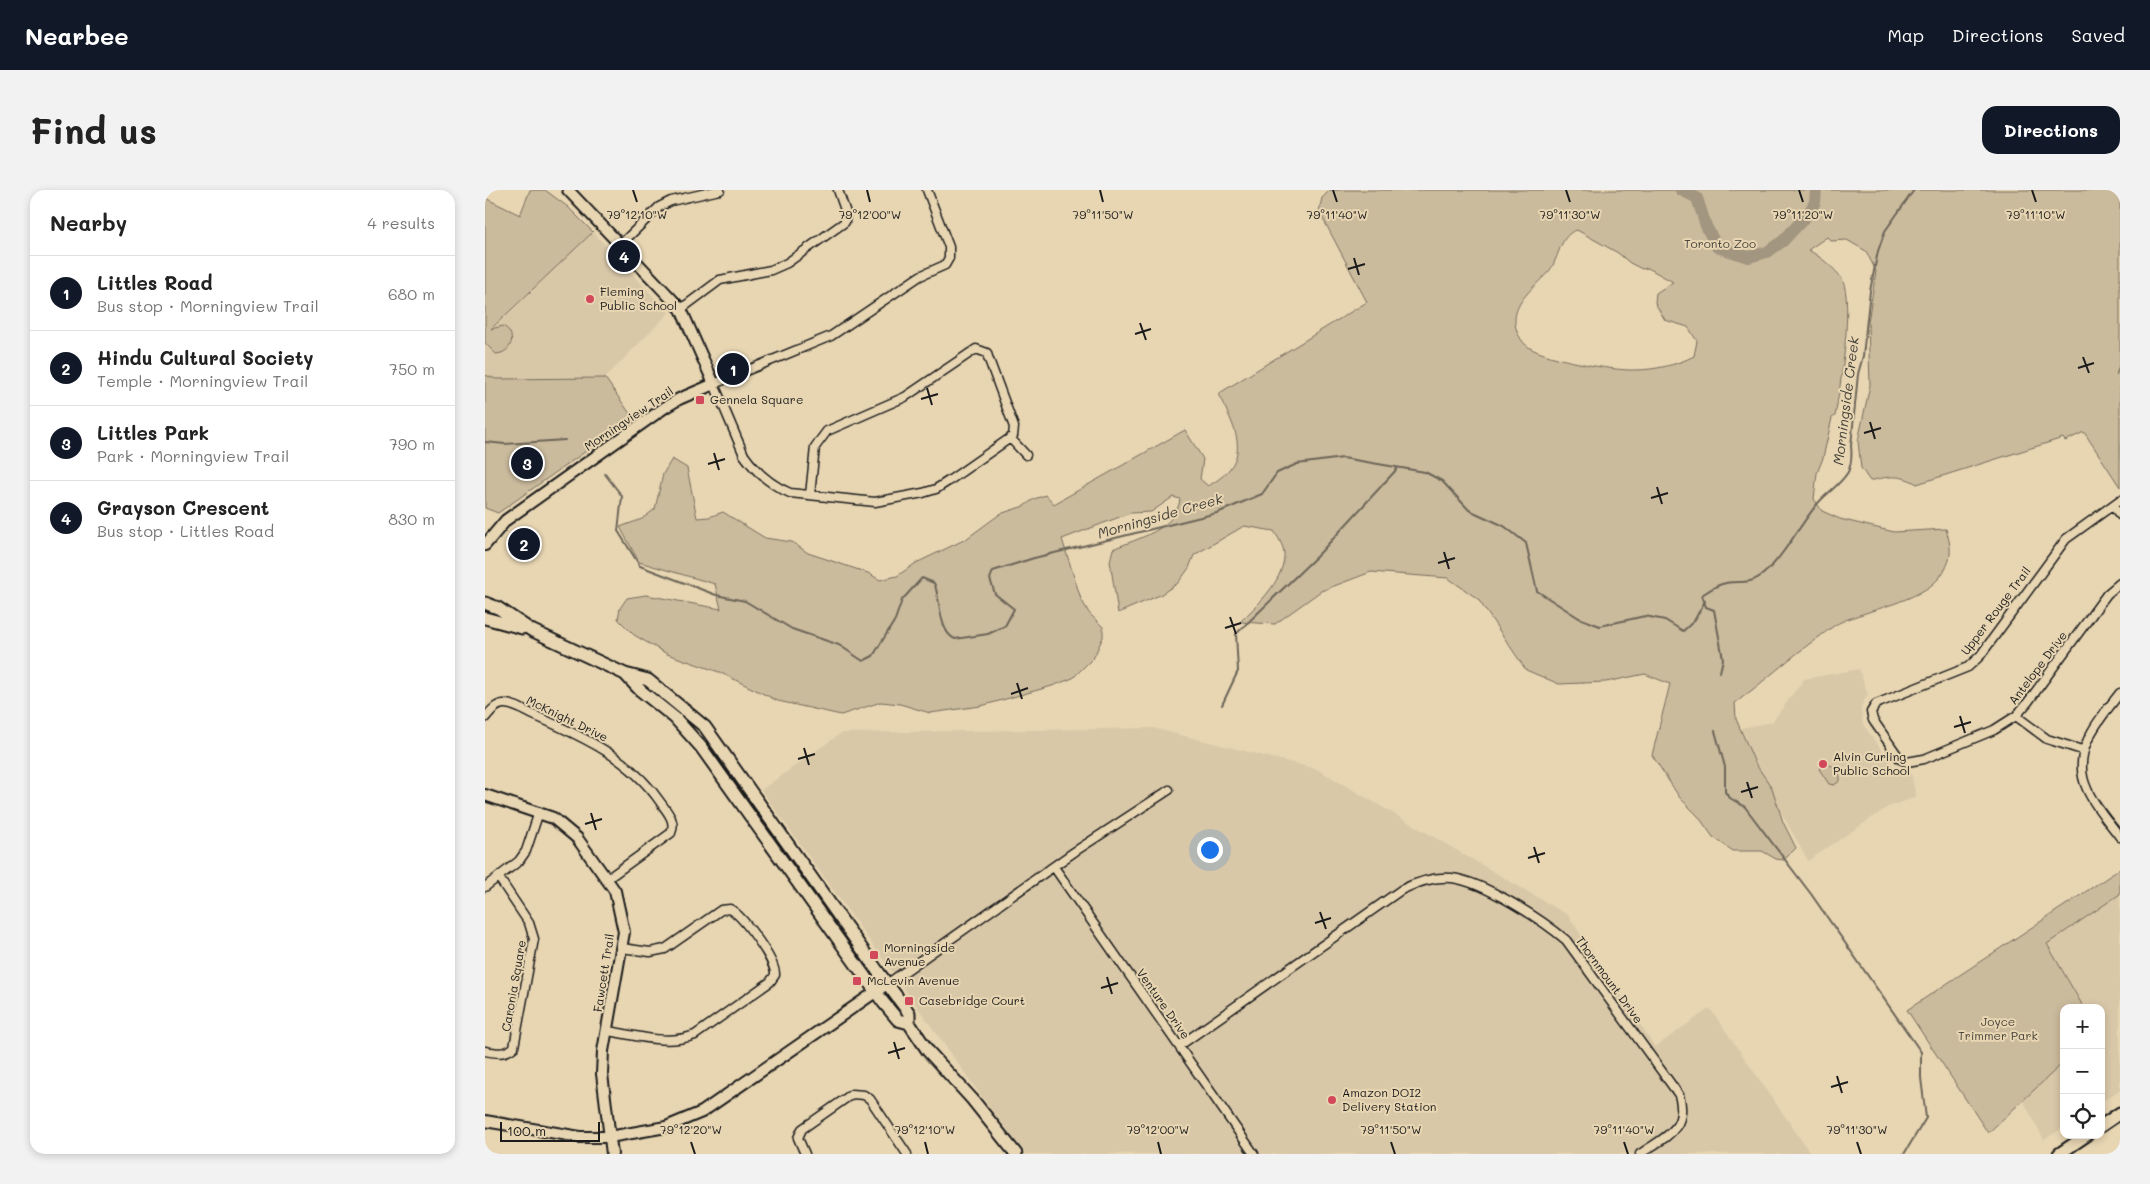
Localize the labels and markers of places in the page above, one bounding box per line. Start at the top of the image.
pin: 4 [608,237,640,275]
place label: Fleming Public School [600,283,677,313]
marker: Fleming Public School [584,293,596,305]
pin: 1 [717,350,749,388]
place label: Gennela Square [710,391,803,407]
marker: Gennela Square [694,394,706,406]
pin: 3 [511,444,543,482]
pin: 2 [508,525,540,563]
place label: Alvin Curling Public School [1833,748,1910,778]
marker: Alvin Curling Public School [1817,758,1829,770]
place label: Morningside Avenue [884,939,955,969]
marker: Morningside Avenue [868,949,880,961]
place label: McLevin Avenue [867,972,959,988]
marker: McLevin Avenue [851,975,863,987]
place label: Casebridge Court [919,992,1025,1008]
marker: Casebridge Court [903,995,915,1007]
place label: Amazon DOI2 Delivery Station [1342,1084,1437,1114]
marker: Amazon DOI2 Delivery Station [1326,1094,1338,1106]

